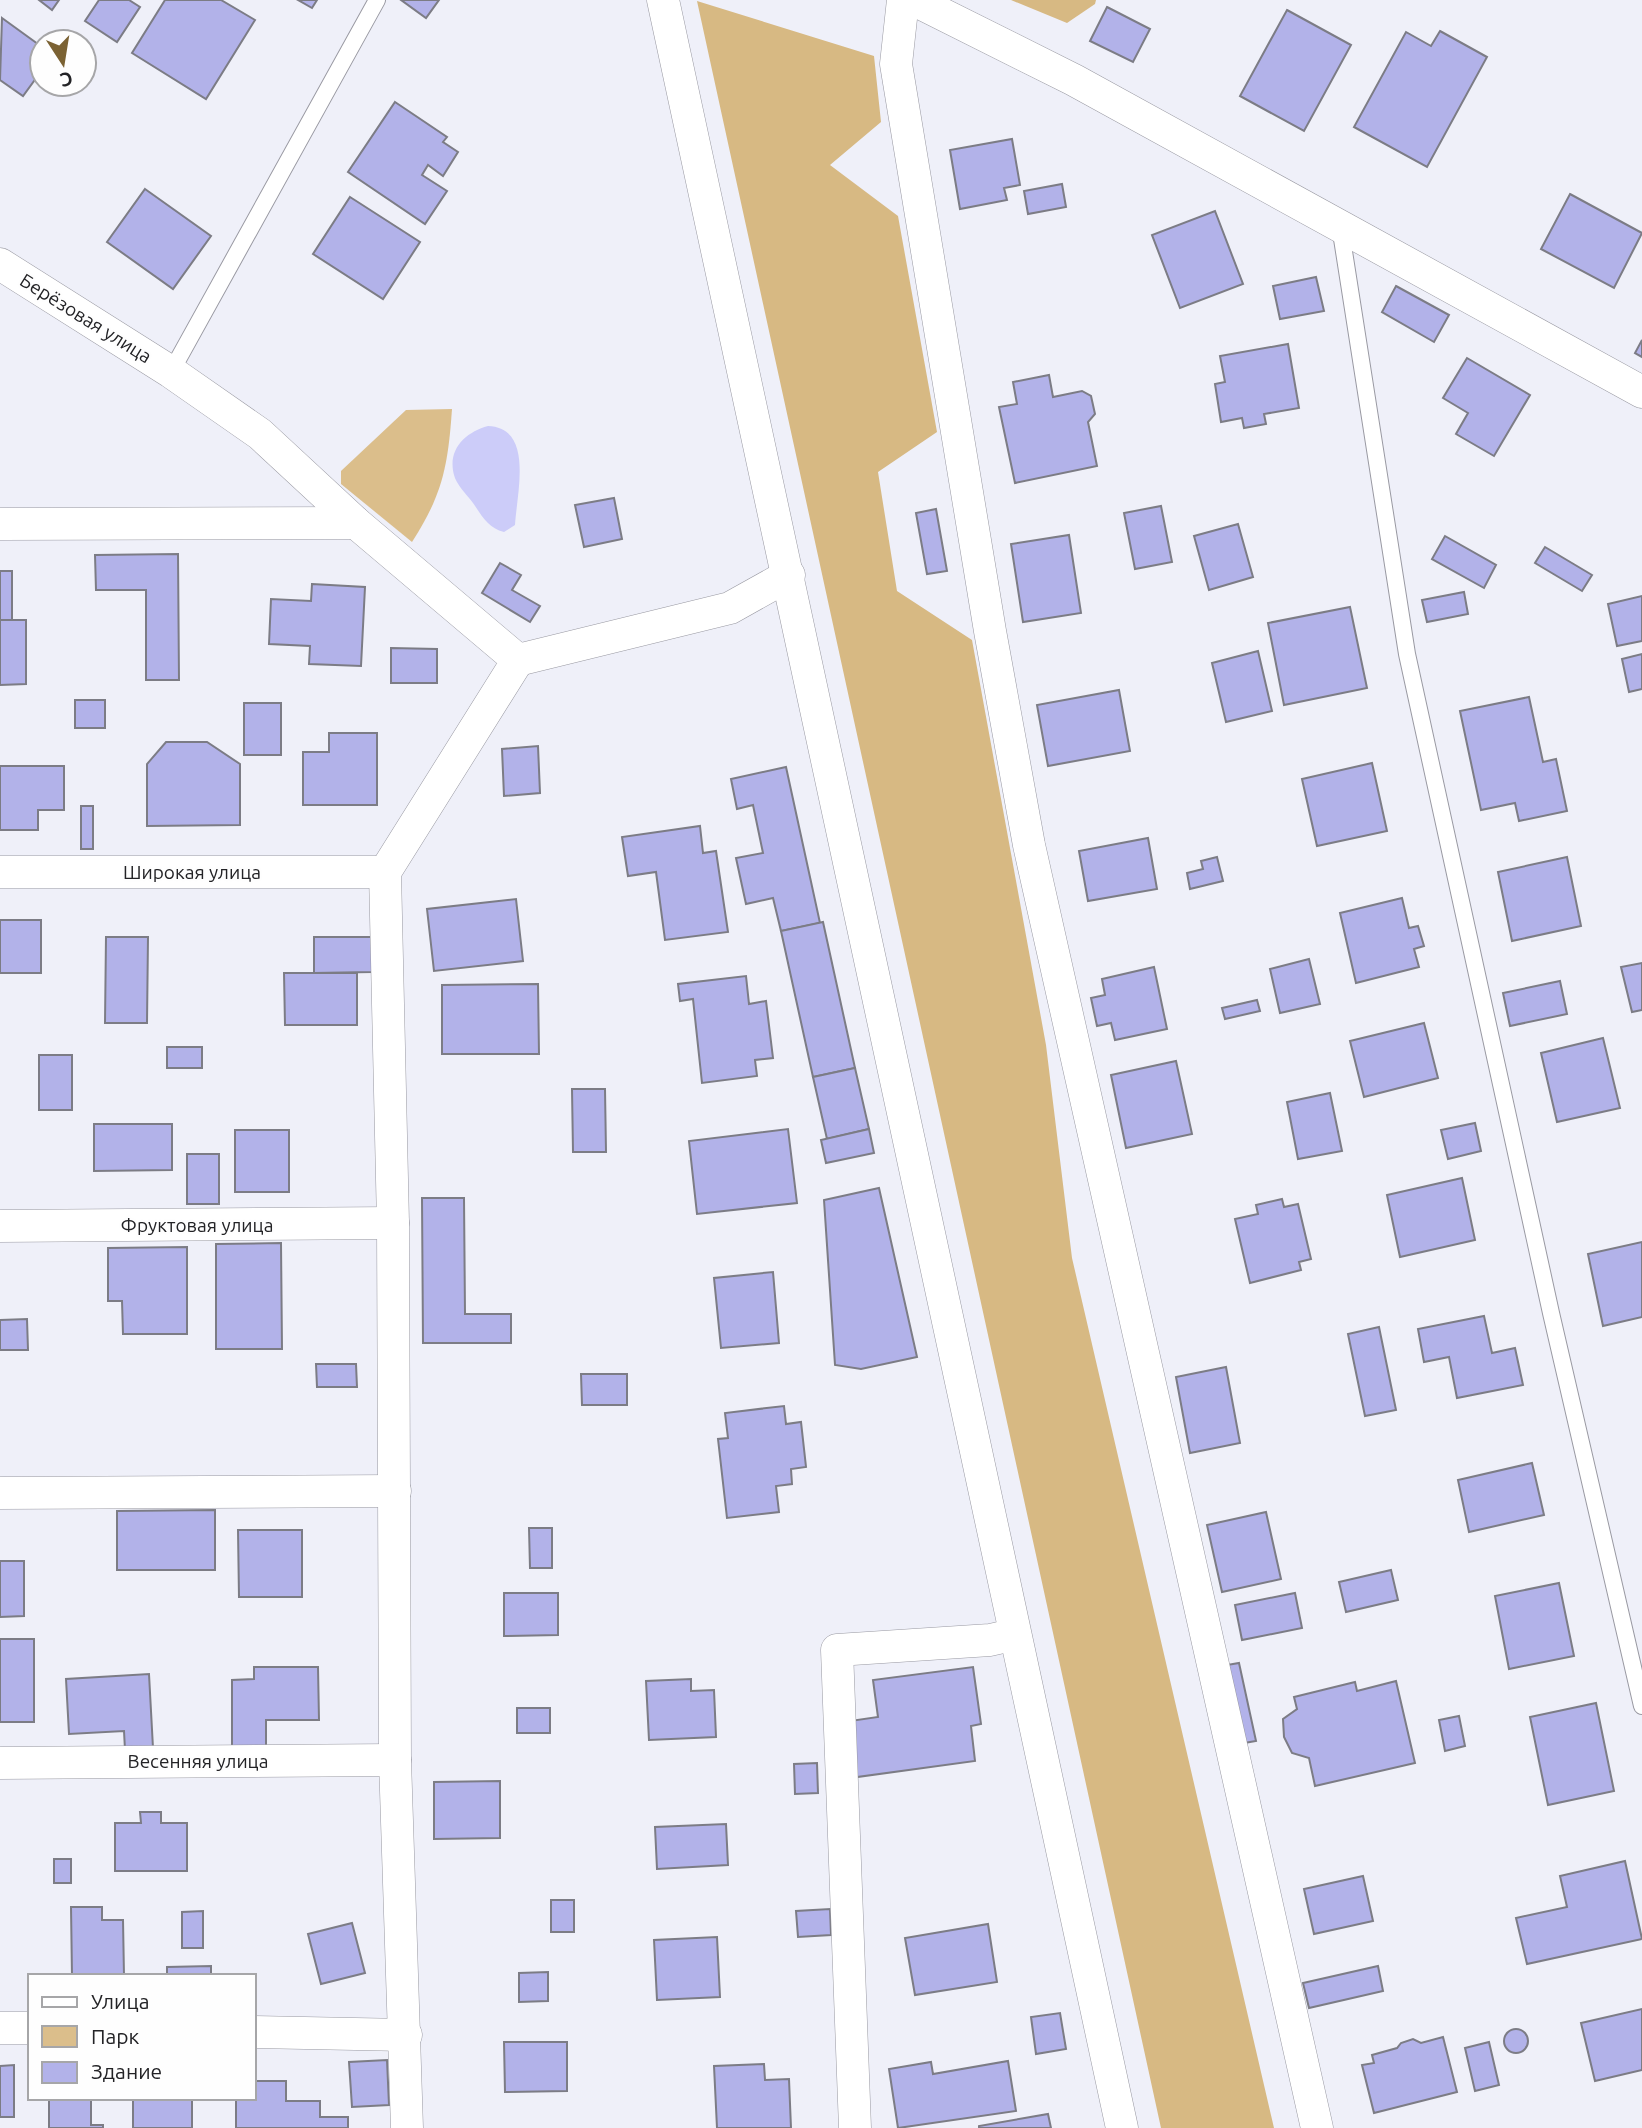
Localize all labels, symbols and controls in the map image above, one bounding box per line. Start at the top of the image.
north arrow [28,28,98,98]
text: С [58,68,75,92]
street label: Берёзовая улица [16,269,156,367]
street label: Широкая улица [123,861,261,883]
street label: Фруктовая улица [121,1214,273,1236]
street label: Весенняя улица [128,1750,268,1772]
legend [28,1974,256,2100]
text: Улица [91,1989,149,2013]
text: Парк [91,2024,140,2048]
text: Здание [91,2059,162,2083]

